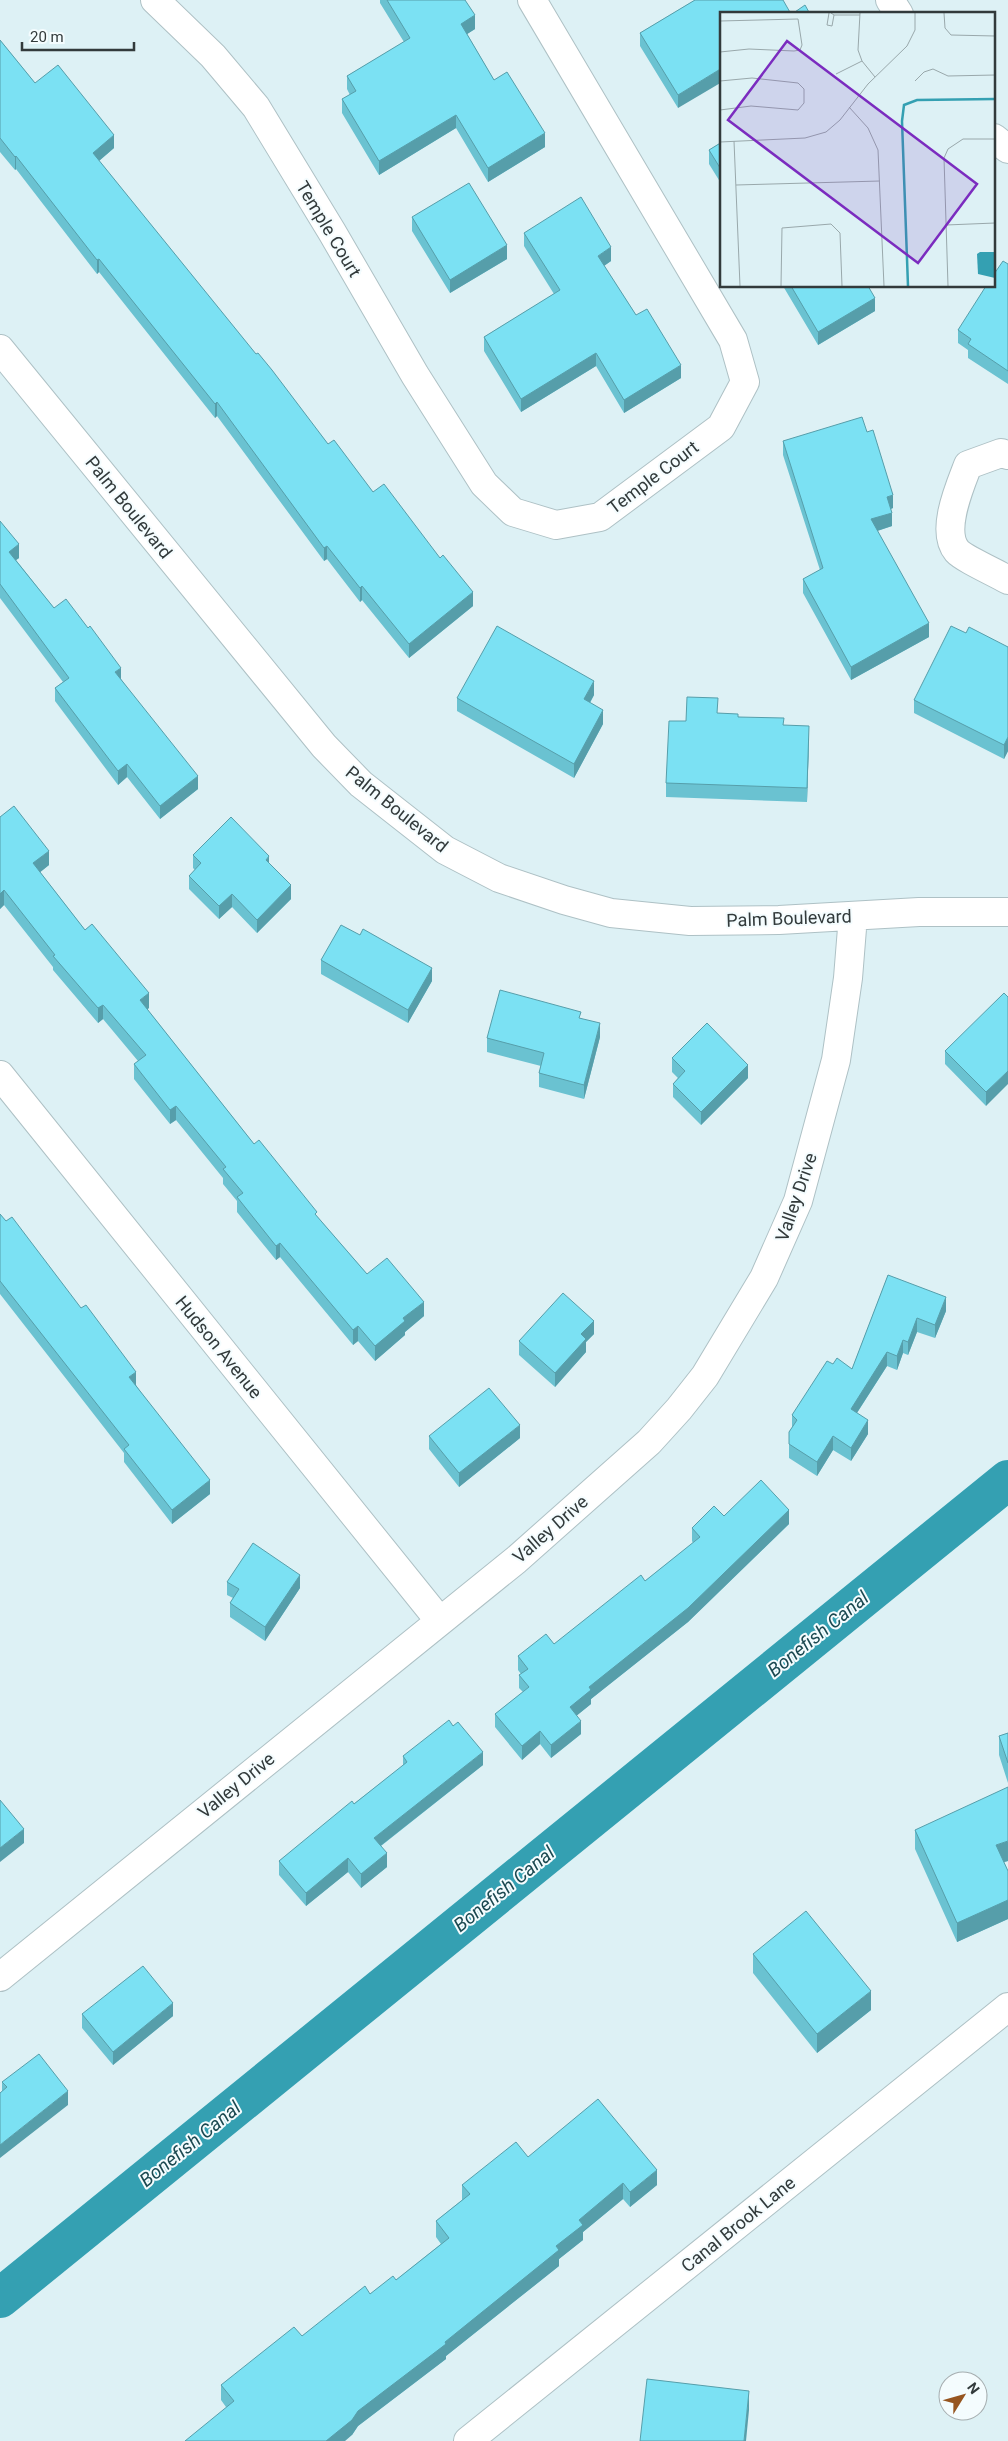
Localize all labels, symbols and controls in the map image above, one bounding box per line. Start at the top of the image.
inset map [720,12,996,288]
scale bar [22,20,135,52]
text: 20 m [30,28,64,46]
street label: Temple Court [292,177,366,281]
street label: Temple Court [604,436,703,518]
street label: Palm Boulevard [81,452,177,562]
street label: Palm Boulevard [342,761,452,857]
street label: Palm Boulevard [726,905,852,931]
street label: Valley Drive [771,1150,821,1244]
street label: Hudson Avenue [171,1292,267,1402]
street label: Valley Drive [508,1491,592,1567]
water label: Bonefish Canal [763,1586,874,1682]
street label: Valley Drive [193,1748,279,1822]
water label: Bonefish Canal [449,1841,560,1937]
water label: Bonefish Canal [135,2096,246,2192]
street label: Canal Brook Lane [677,2172,799,2276]
north arrow [938,2371,988,2421]
text: N [964,2379,983,2397]

